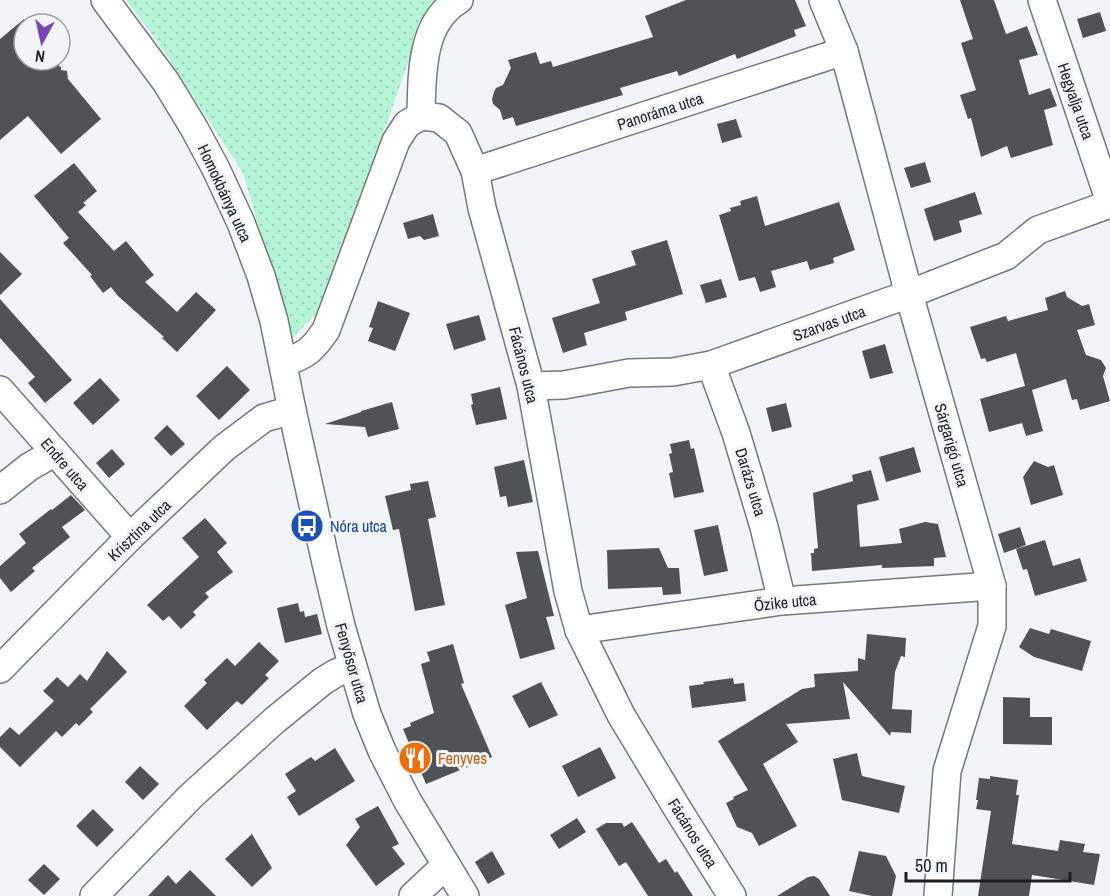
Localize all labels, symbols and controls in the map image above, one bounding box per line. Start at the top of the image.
north arrow [12,12,72,72]
text: N [34,45,46,68]
street label: Hegyalja utca [1053,60,1100,143]
street label: Panoráma utca [614,87,706,135]
street label: Homokbánya utca [193,140,258,246]
street label: Szarvas utca [790,299,869,346]
street label: Fácános utca [504,324,544,406]
street label: Sárgarigó utca [930,401,975,490]
street label: Endre utca [36,433,95,496]
street label: Darázs utca [730,445,772,519]
street label: Krisztina utca [103,494,176,566]
bus stop icon: Nóra utca [289,508,325,544]
place label: Nóra utca [330,515,388,537]
street label: Őzike utca [753,588,818,616]
street label: Fenyősor utca [330,620,374,706]
restaurant icon: Fenyves [397,740,433,776]
place label: Fenyves [438,747,487,769]
street label: Fácános utca [663,794,723,873]
scale bar [906,845,1070,883]
text: 50 m [915,853,948,878]

